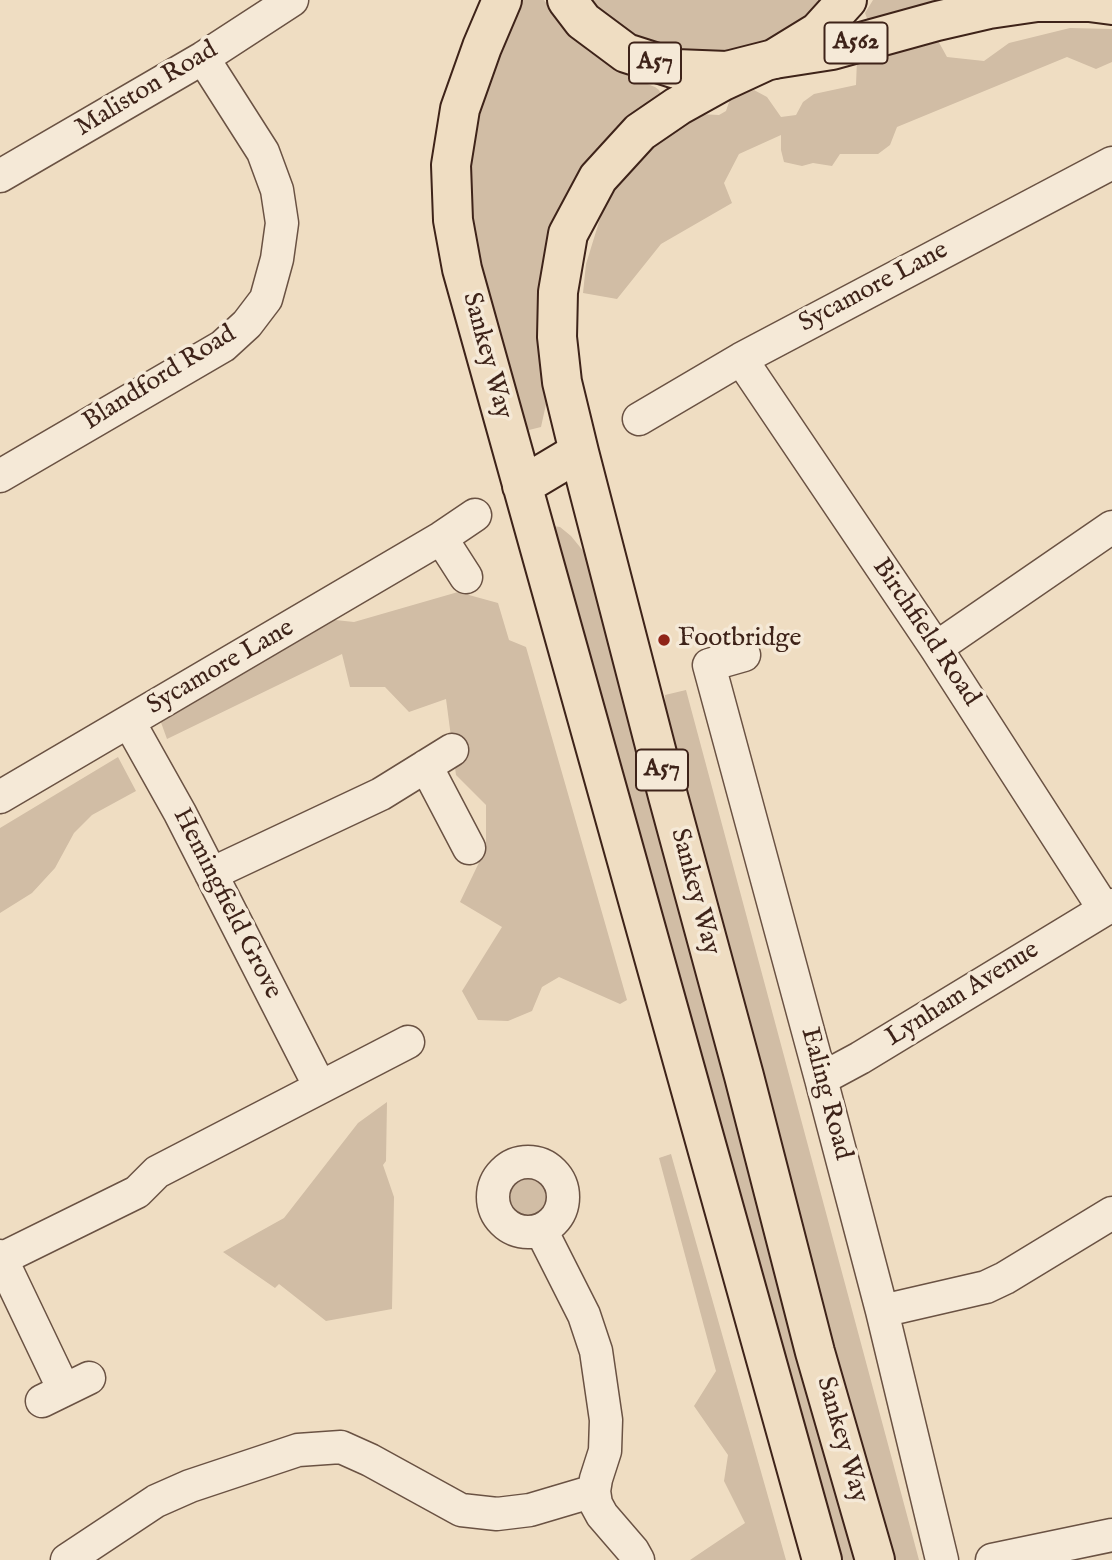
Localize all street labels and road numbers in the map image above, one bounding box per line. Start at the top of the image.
road number: A562 [824,23,888,64]
street label: Maliston Road [70,35,224,145]
road number: A57 [629,42,681,84]
street label: Sycamore Lane [794,236,954,340]
street label: Sankey Way [454,289,518,423]
street label: Blandford Road [78,320,242,438]
street label: Birchfield Road [864,553,986,713]
street label: Sycamore Lane [142,613,300,723]
road number: A57 [636,750,688,790]
street label: Hemingfield Grove [164,803,288,1005]
street label: Sankey Way [662,825,726,959]
street label: Lynham Avenue [881,935,1045,1055]
street label: Ealing Road [792,1024,858,1164]
street label: Sankey Way [808,1373,874,1507]

